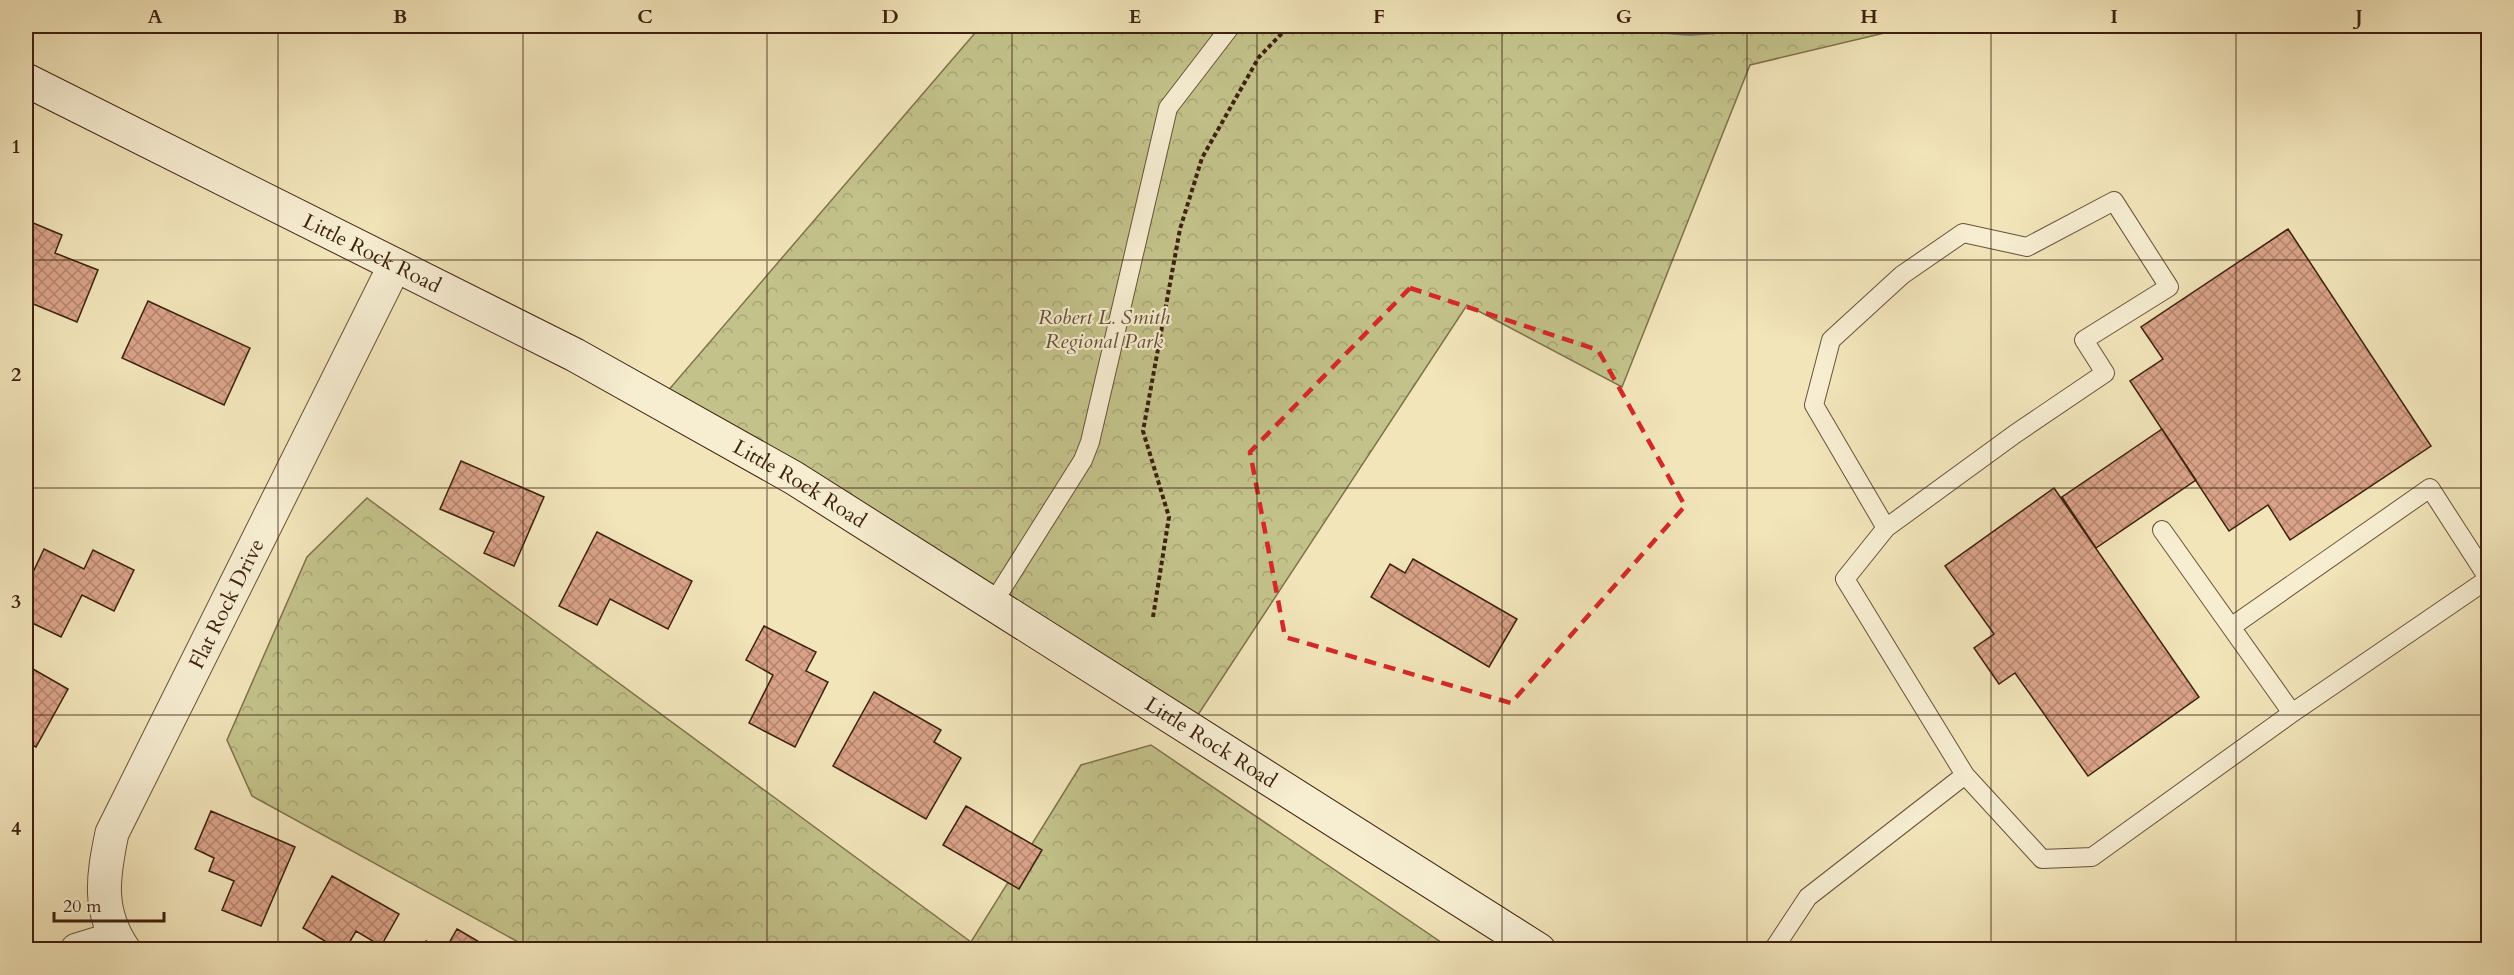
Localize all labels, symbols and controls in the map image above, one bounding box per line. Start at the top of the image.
text: A [147,3,163,30]
text: B [393,3,407,30]
text: C [637,3,653,30]
text: D [881,3,899,30]
text: E [1129,3,1141,30]
text: F [1373,3,1385,30]
text: G [1616,3,1632,30]
text: H [1860,3,1878,30]
text: I [2110,3,2118,30]
text: J [2352,3,2363,30]
text: 1 [11,133,21,160]
street label: Little Rock Road [298,207,446,301]
park label: Robert L. Smith Regional Park [1038,303,1170,356]
text: 2 [11,361,21,388]
street label: Little Rock Road [728,433,872,535]
street label: Flat Rock Drive [182,534,271,674]
text: 3 [11,588,21,615]
street label: Little Rock Road [1139,690,1282,795]
text: 4 [11,815,21,842]
scale bar [54,885,164,923]
text: 20 m [63,894,102,919]

